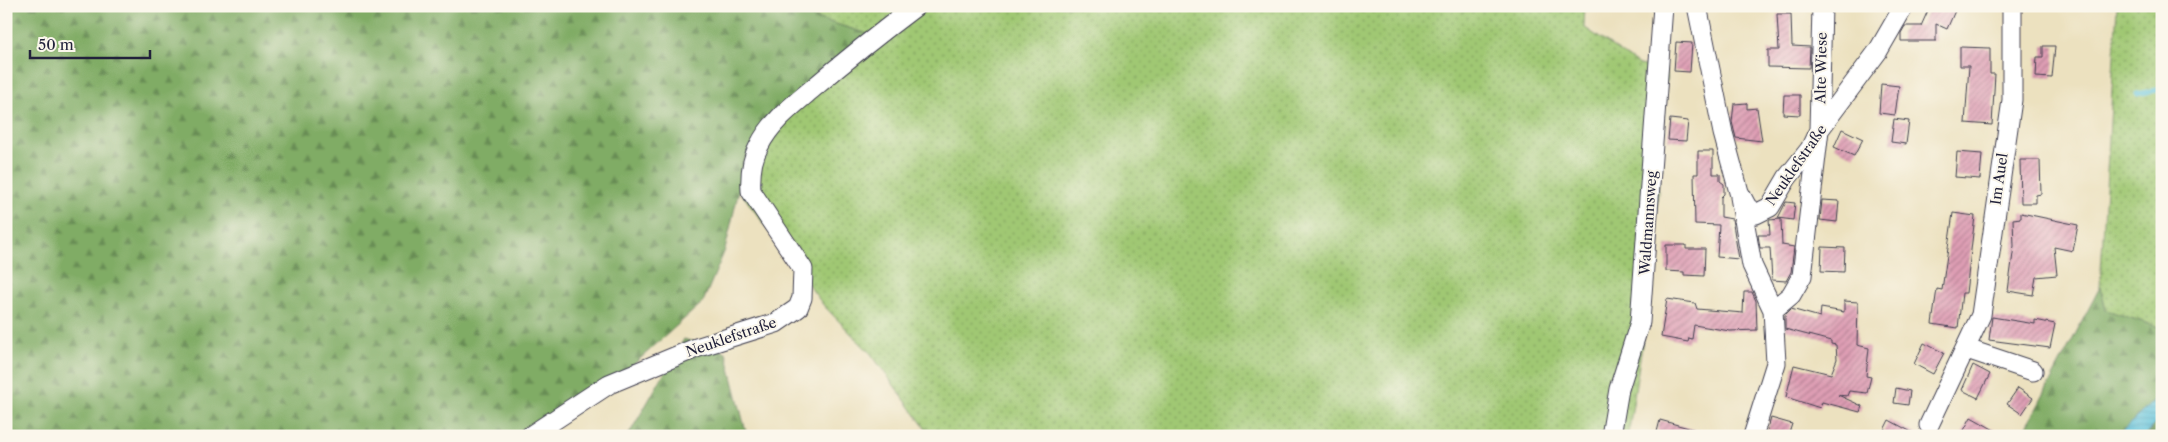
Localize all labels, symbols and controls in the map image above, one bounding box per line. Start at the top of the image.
scale bar [30,28,150,60]
street label: Alte Wiese [1811,32,1831,105]
text: 50 m [38,35,74,54]
street label: Neuklefstraße [1762,121,1831,209]
street label: Im Auel [1986,152,2012,206]
street label: Waldmannsweg [1635,170,1661,277]
street label: Neuklefstraße [683,313,779,361]

